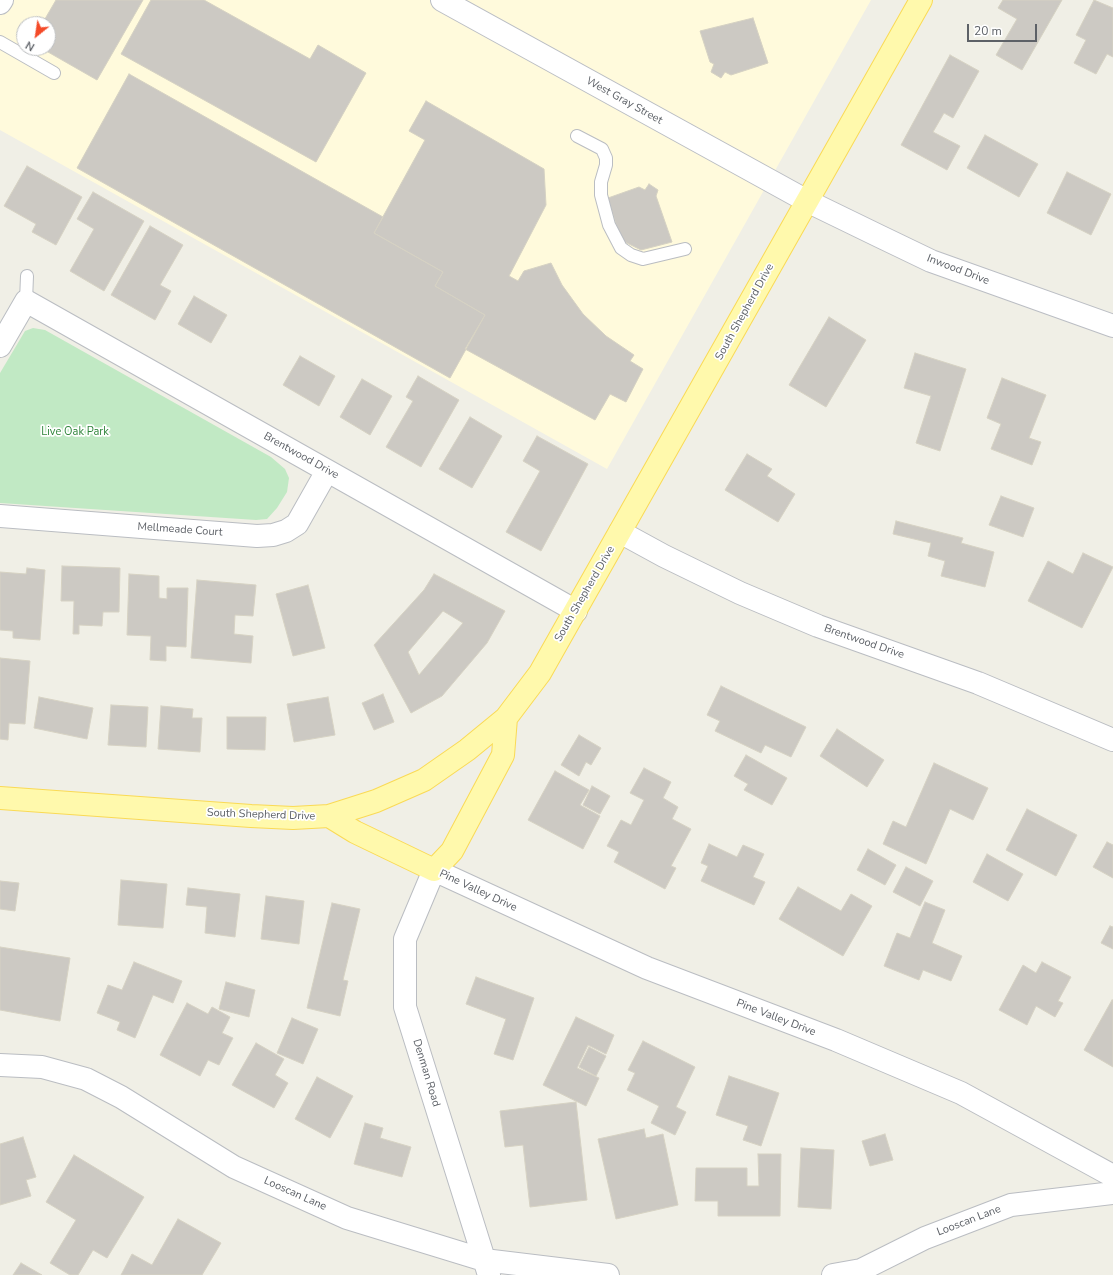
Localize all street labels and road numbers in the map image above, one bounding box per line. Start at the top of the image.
street label: West Gray Street [583,75,665,127]
street label: Inwood Drive [925,252,991,288]
street label: South Shepherd Drive [713,261,777,363]
street label: Brentwood Drive [261,430,341,482]
street label: Mellmeade Court [137,520,223,540]
street label: South Shepherd Drive [552,544,618,644]
street label: Brentwood Drive [822,622,906,662]
street label: South Shepherd Drive [207,807,315,823]
street label: Pine Valley Drive [437,867,519,915]
street label: Pine Valley Drive [734,997,818,1039]
street label: Denman Road [409,1038,443,1108]
street label: Looscan Lane [262,1174,328,1214]
street label: Looscan Lane [935,1203,1003,1239]

